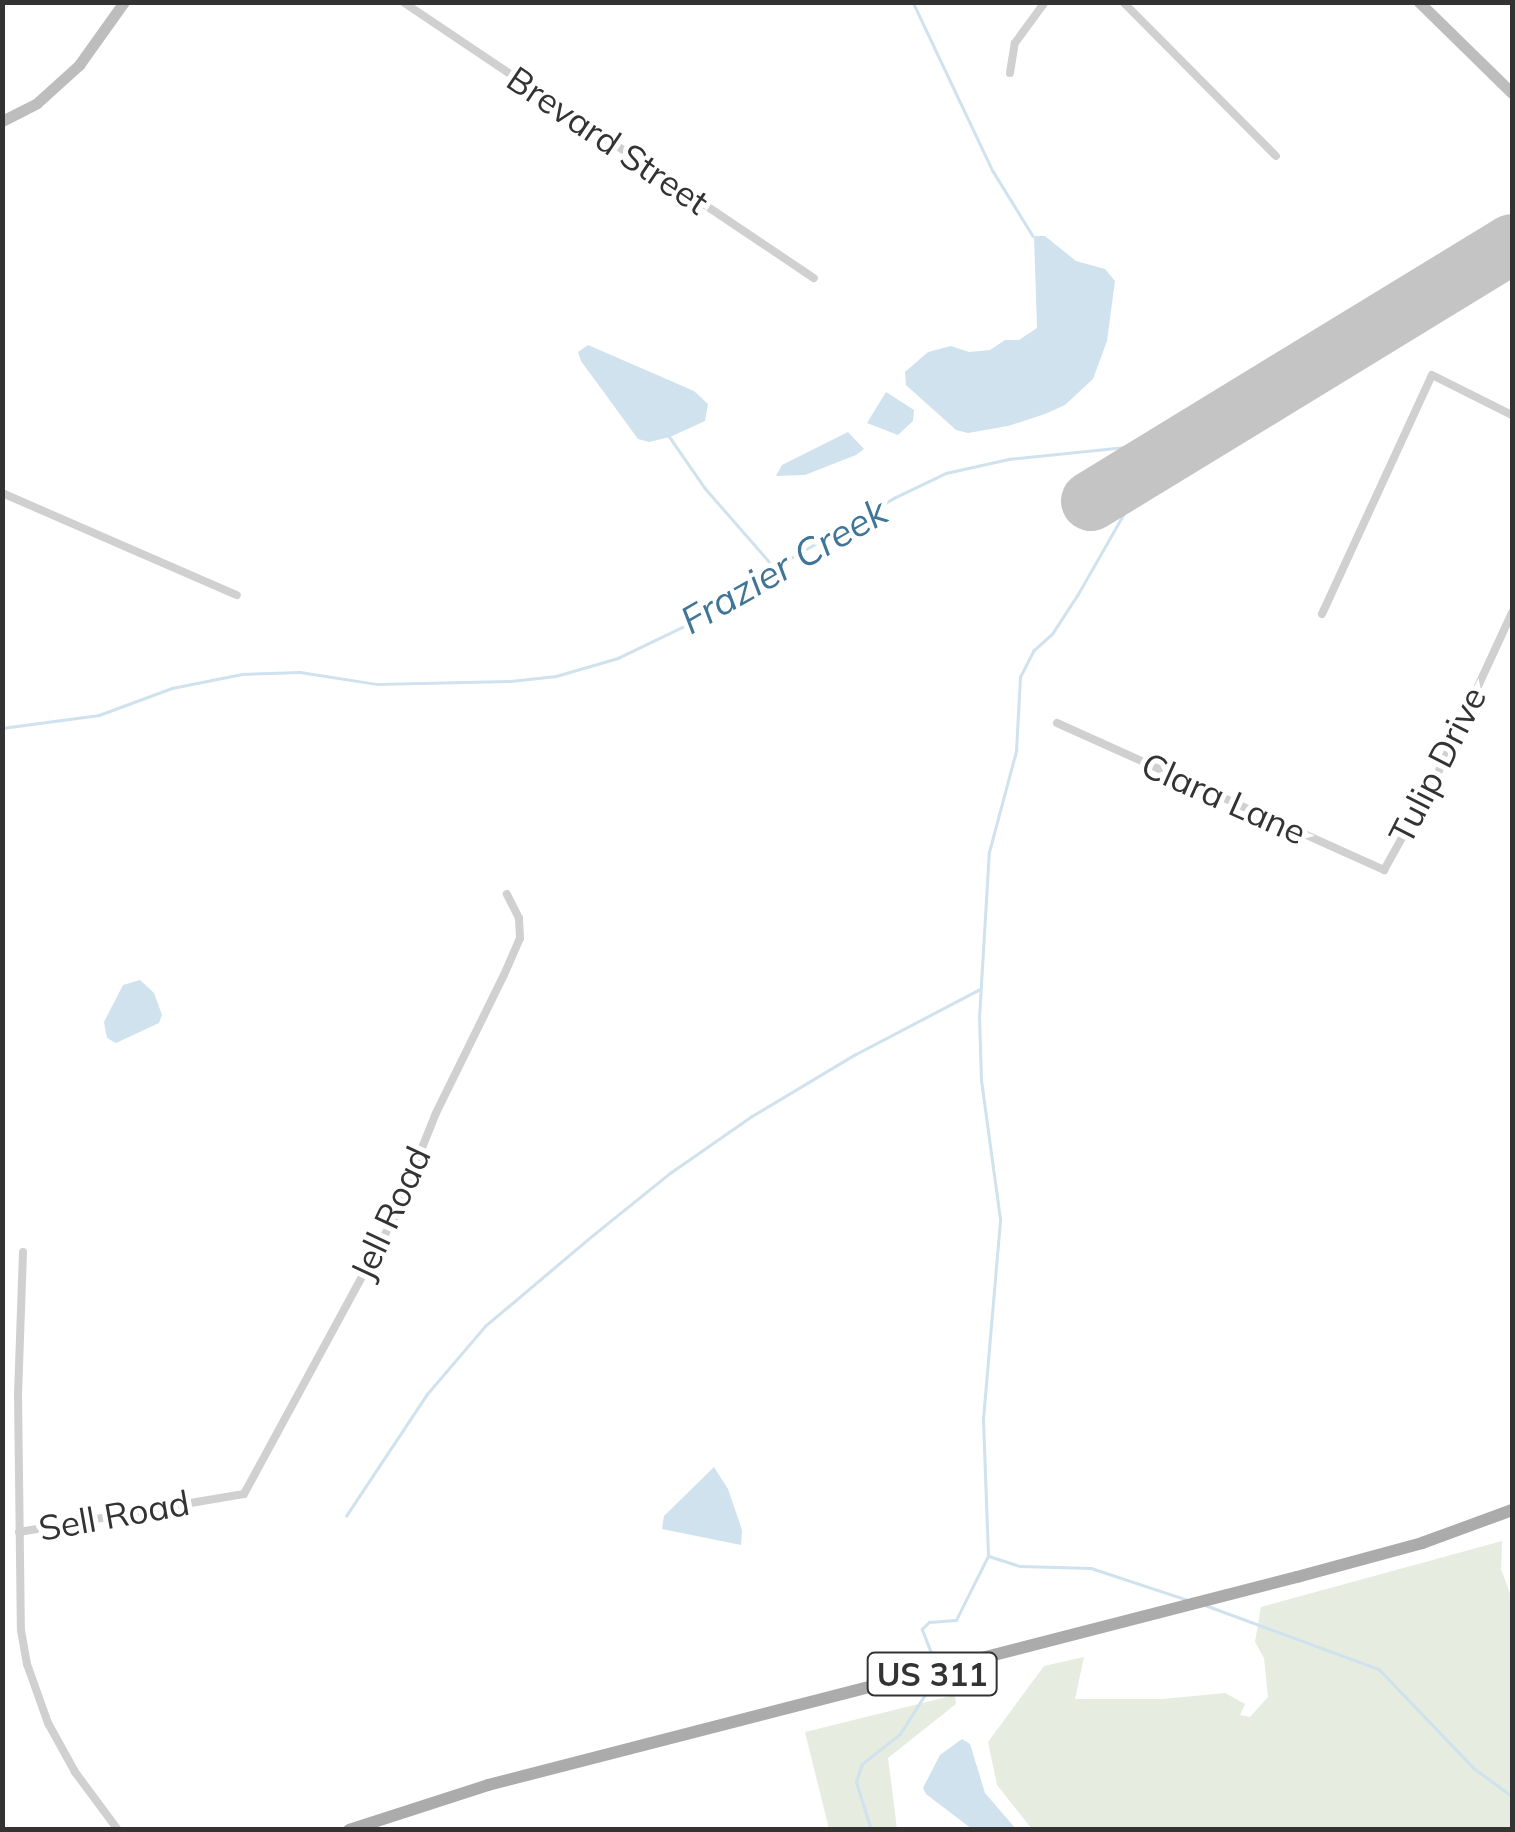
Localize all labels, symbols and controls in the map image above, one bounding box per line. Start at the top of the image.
street label: Brevard Street [499,57,717,223]
water label: Frazier Creek [673,489,895,643]
street label: Tulip Drive [1380,680,1494,850]
street label: Clara Lane [1135,743,1313,853]
street label: Jell Road [341,1140,439,1286]
street label: Sell Road [35,1481,193,1549]
road number: US 311 [864,1647,1000,1701]

